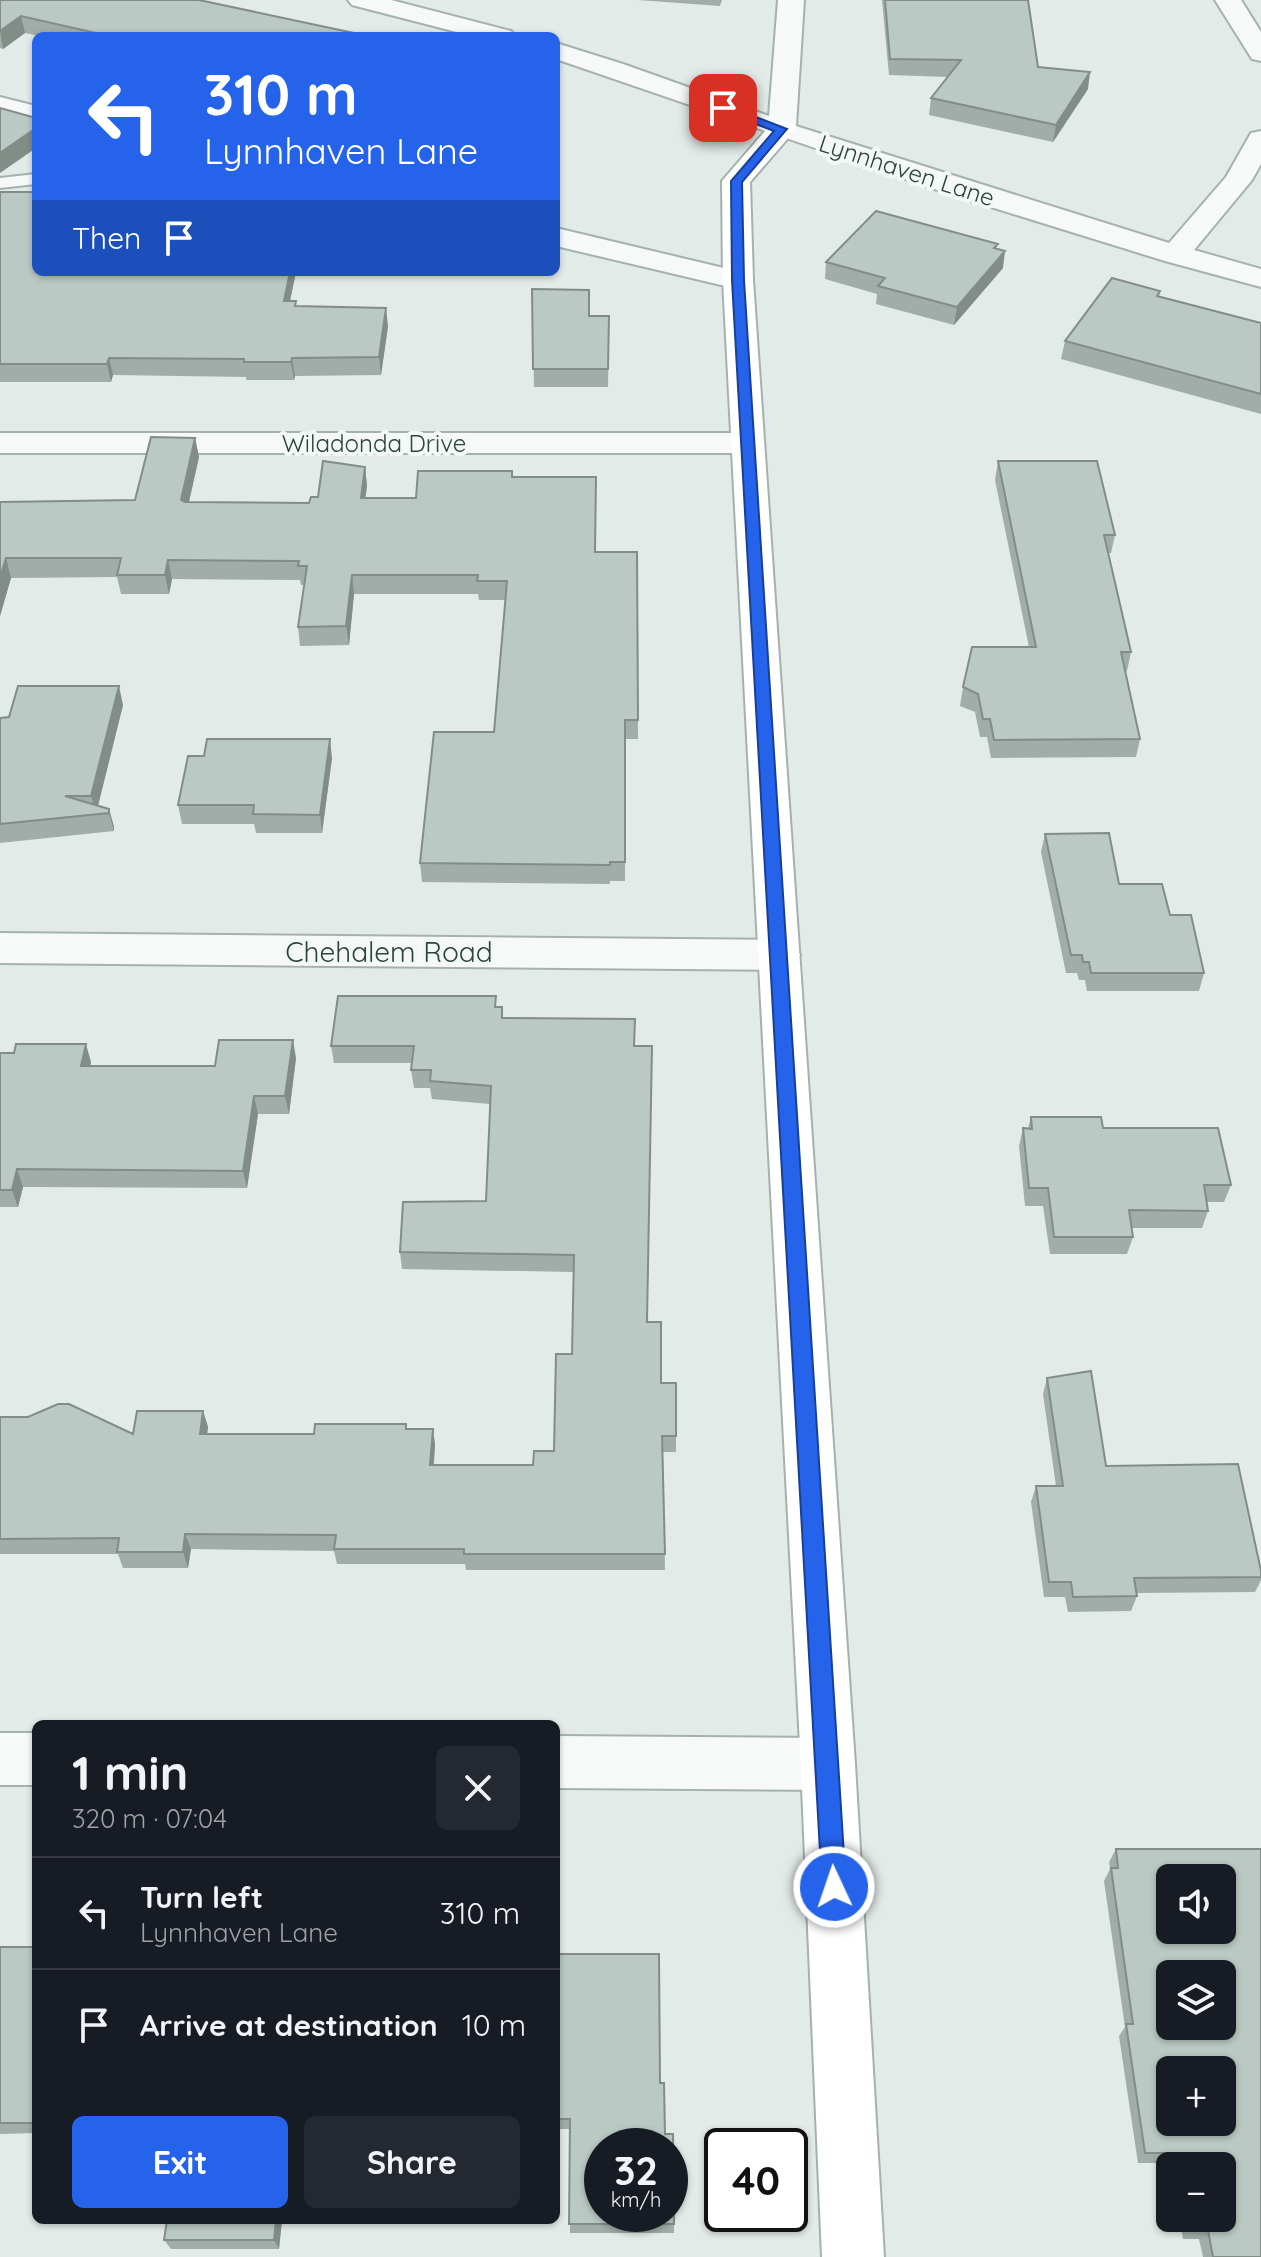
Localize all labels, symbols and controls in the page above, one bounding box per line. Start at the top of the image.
text: 310 m [204,59,358,129]
icon: left [72,64,176,168]
pin [689,74,757,142]
icon: arrive [701,86,745,130]
street label: Lynnhaven Lane [815,127,999,213]
text: Lynnhaven Lane [204,128,478,173]
icon: arrive [157,216,201,260]
text: Then [72,219,141,257]
street label: Wiladonda Drive [282,428,466,458]
street label: Chehalem Road [285,934,493,969]
text: 1 min [72,1742,188,1802]
button: close [436,1746,520,1830]
text: 320 m · 07:04 [72,1802,227,1835]
position arrow [792,1845,876,1929]
map controls [1156,1864,1236,2232]
button: sound [1156,1864,1236,1944]
text: Turn left [140,1878,263,1916]
icon: left [72,1891,116,1935]
text: 310 m [440,1894,520,1932]
text: Lynnhaven Lane [140,1916,338,1949]
button: layers [1156,1960,1236,2040]
icon: arrive [72,2003,116,2047]
text: Arrive at destination [140,2006,438,2044]
text: 10 m [462,2006,526,2044]
button: + [1156,2056,1236,2136]
button: Exit [72,2116,288,2208]
button: Share [304,2116,520,2208]
speed limit sign: 40 [704,2128,808,2232]
text: 32 [614,2145,658,2195]
button: − [1156,2152,1236,2232]
text: km/h [611,2187,661,2212]

